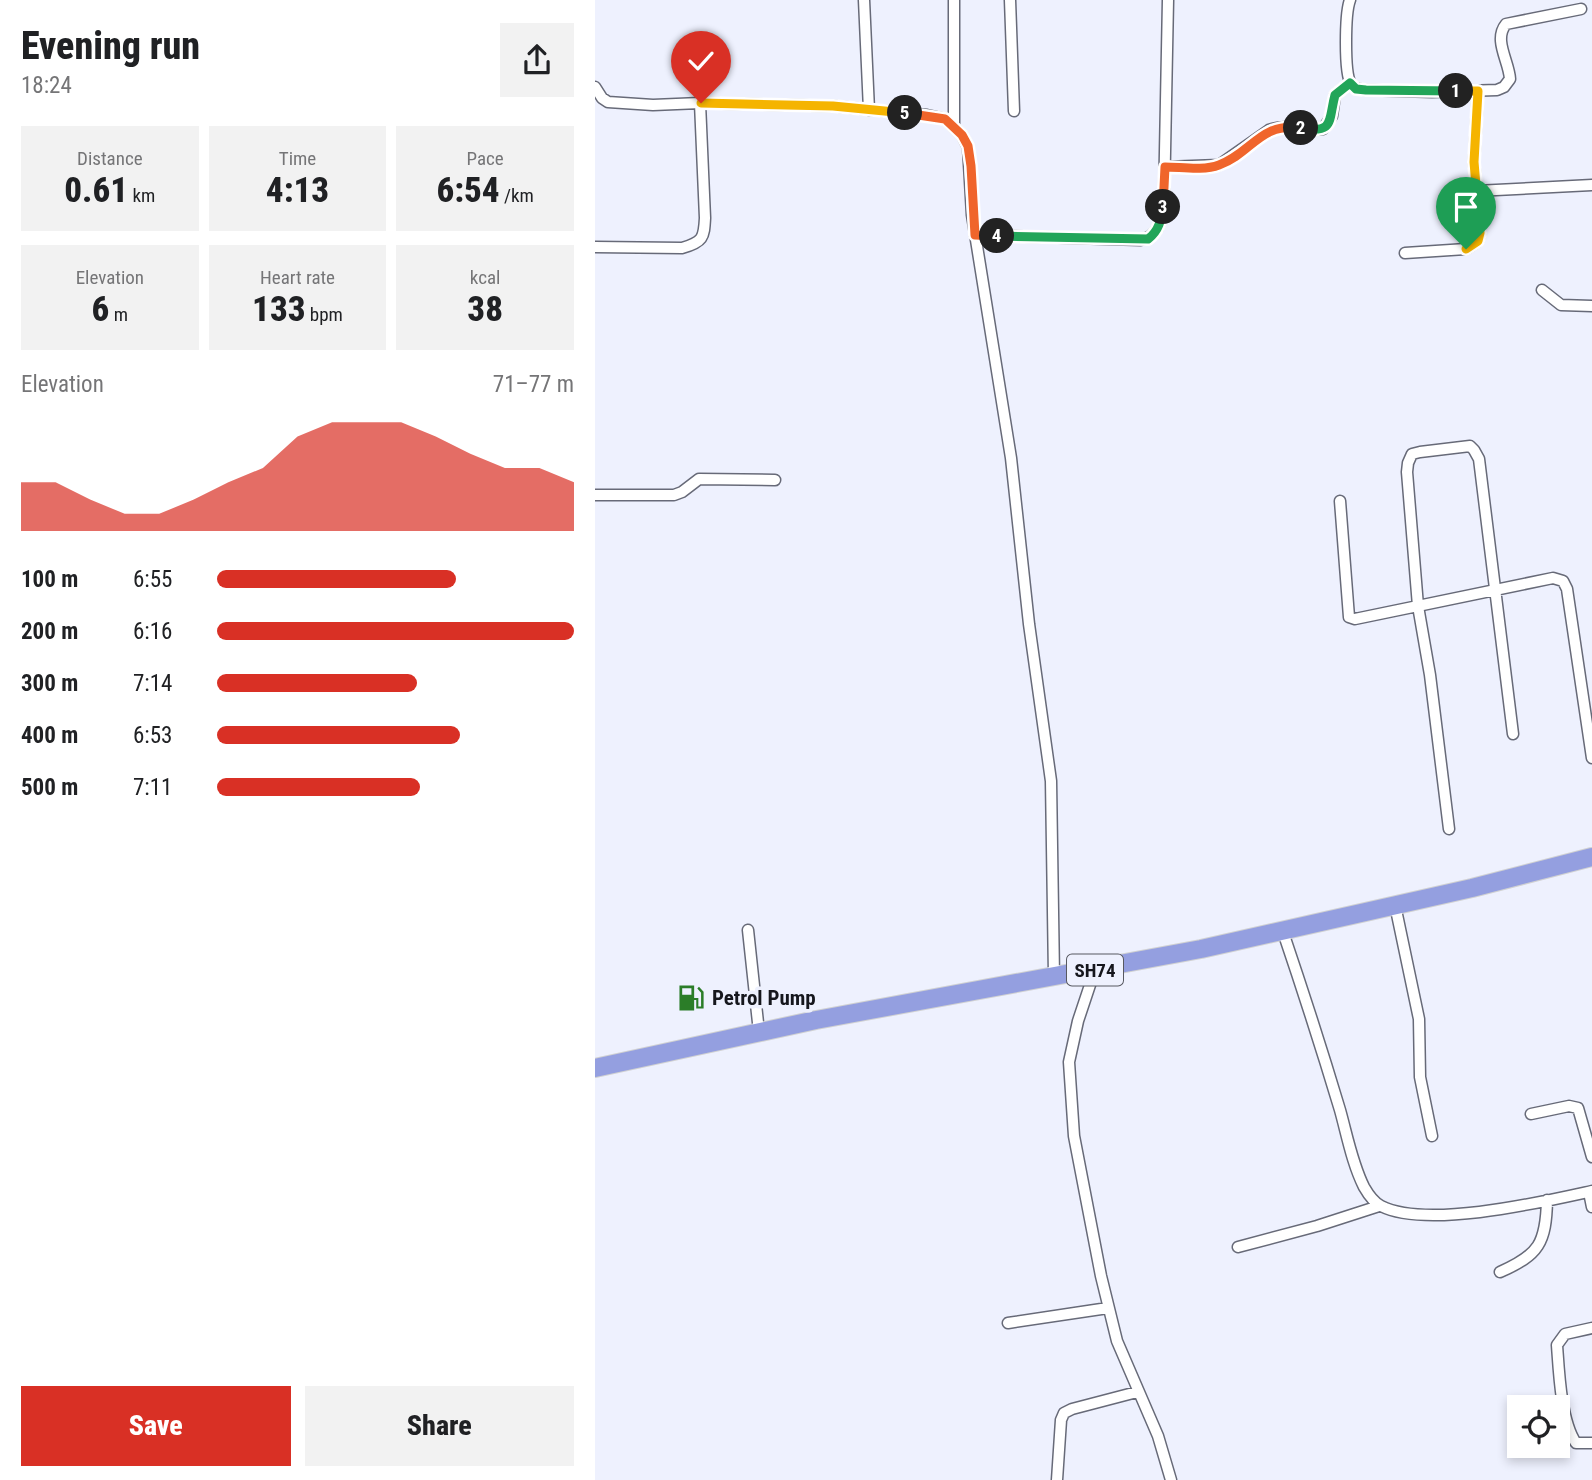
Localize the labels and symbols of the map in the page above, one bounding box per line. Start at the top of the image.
pin [671,31,731,103]
pin: 1 [1439,74,1473,108]
pin: 5 [887,96,923,130]
pin: 2 [1283,110,1319,146]
pin [1436,177,1496,249]
pin: 3 [1145,190,1181,224]
pin: 4 [979,218,1015,254]
road number: SH74 [1067,954,1123,986]
fuel station icon: Petrol Pump [676,983,706,1013]
place label: Petrol Pump [712,986,816,1010]

